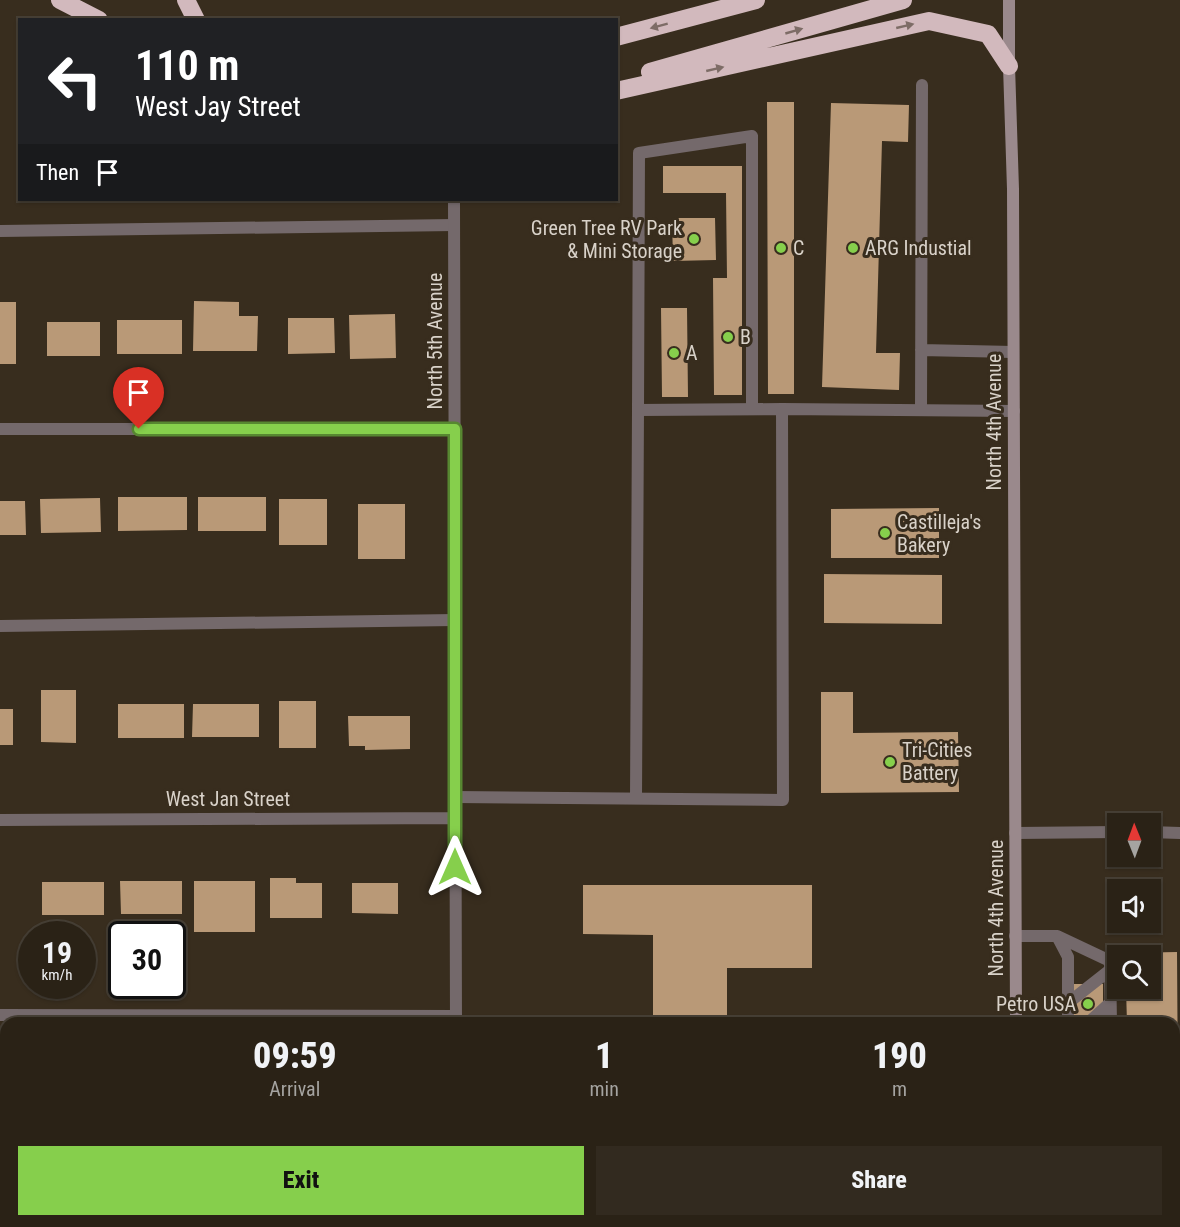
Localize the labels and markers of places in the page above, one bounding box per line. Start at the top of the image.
place label: Green Tree RV Park & Mini Storage [531,216,682,263]
marker: Green Tree RV Park & Mini Storage [687,232,701,246]
place label: C [793,236,804,260]
place label: ARG Industial [865,236,972,260]
marker: C [774,241,788,255]
marker: ARG Industial [846,241,860,255]
place label: B [740,325,751,349]
marker: B [721,330,735,344]
place label: A [686,341,698,365]
marker: A [667,346,681,360]
pin [113,367,164,429]
place label: Castilleja's Bakery [897,510,981,557]
marker: Castilleja's Bakery [878,526,892,540]
place label: Tri-Cities Battery [902,738,972,785]
marker: Tri-Cities Battery [883,755,897,769]
place label: Petro USA [996,992,1076,1016]
marker: Petro USA [1081,997,1095,1011]

